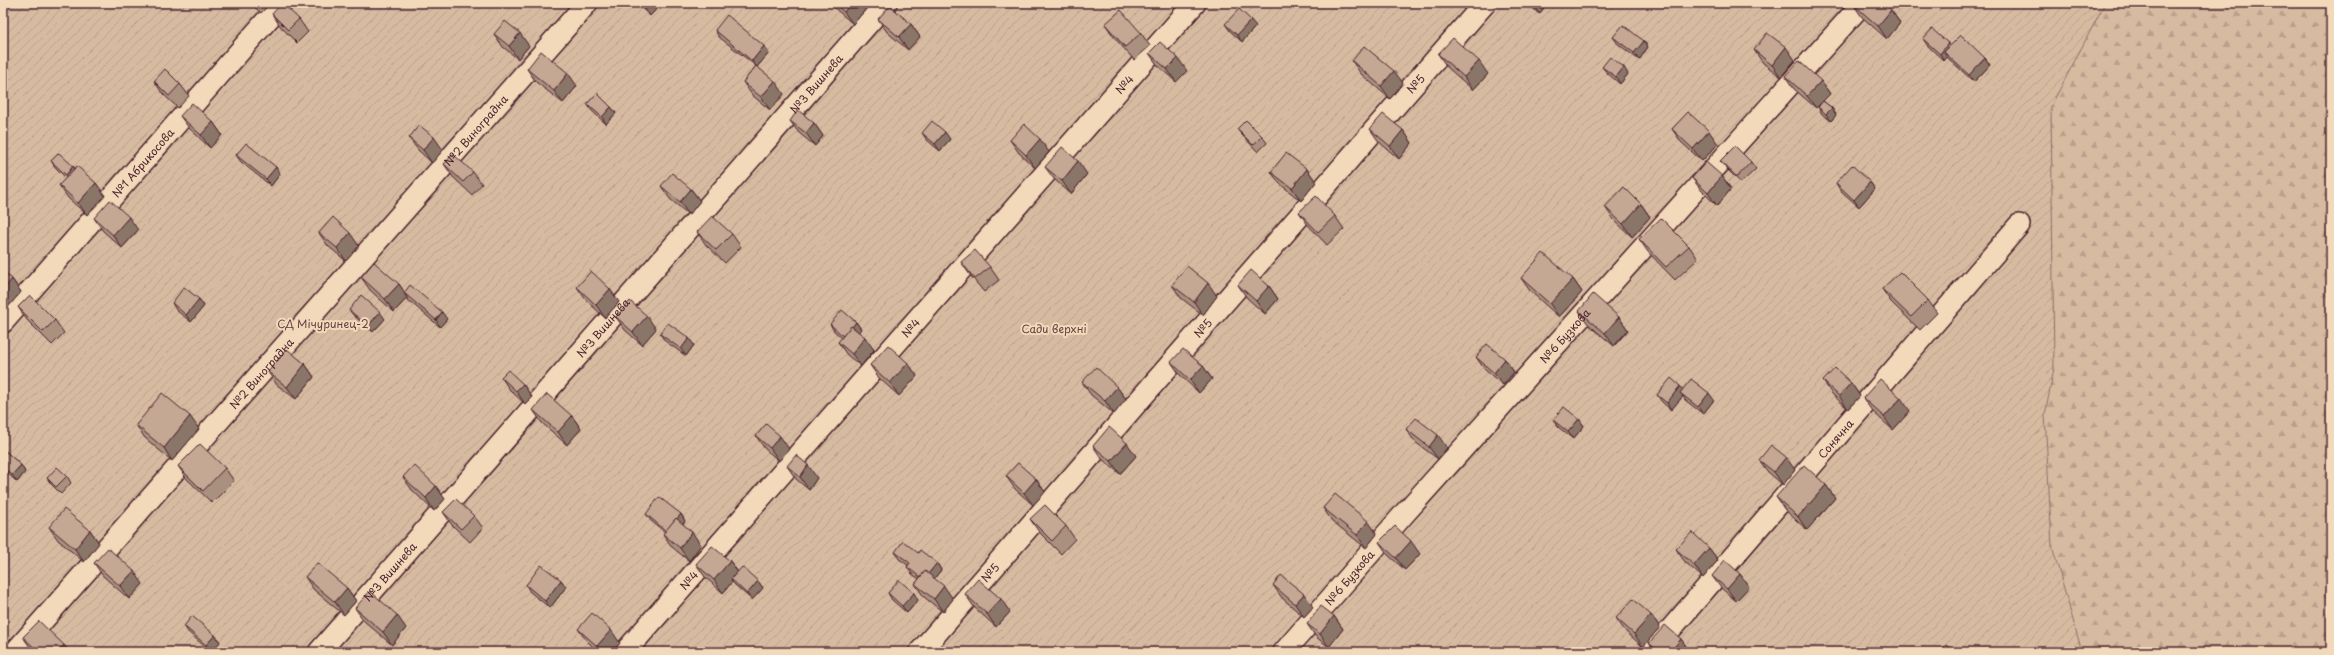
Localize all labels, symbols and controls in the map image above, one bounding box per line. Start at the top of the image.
street label: №3 Вишнева [785,50,847,117]
street label: №5 [1402,70,1428,97]
street label: №4 [1111,71,1137,97]
street label: №2 Виноградна [439,90,511,169]
street label: №1 Абрикосова [107,124,178,201]
street label: №3 Вишнева [572,294,633,361]
street label: №6 Бузкова [1535,304,1594,366]
street label: №4 [897,314,923,341]
street label: №5 [1189,314,1216,341]
park label: СД Мічуринец-2 [277,315,369,332]
park label: Сади верхні [1021,320,1087,337]
street label: №2 Виноградна [225,333,297,412]
street label: Сонячна [1813,415,1857,462]
street label: №3 Вишнева [359,538,420,605]
street label: №6 Бузкова [1320,546,1378,609]
street label: №5 [976,559,1003,585]
street label: №4 [675,566,702,593]

